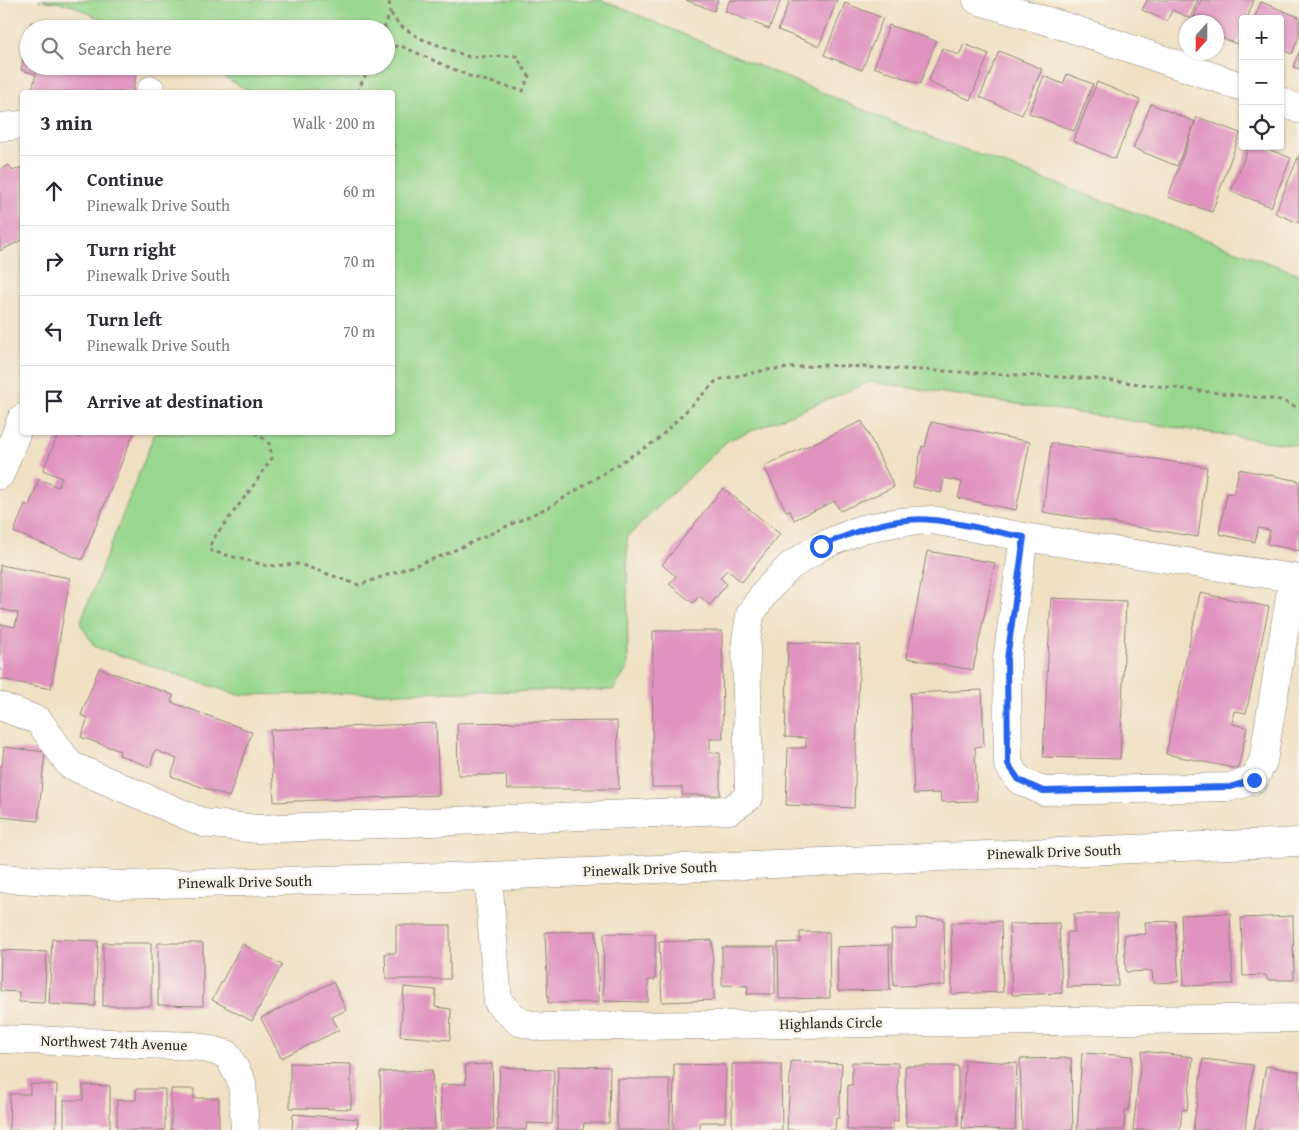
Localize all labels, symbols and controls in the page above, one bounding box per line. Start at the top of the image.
north arrow [1179,15,1224,60]
map controls [1239,15,1284,150]
button: + [1239,15,1284,60]
search box [20,20,395,75]
icon: search [38,34,66,62]
text: Search here [78,34,172,62]
button: − [1239,60,1284,105]
button: locate [1239,105,1284,150]
text: 3 min [40,107,92,138]
text: Walk · 200 m [292,111,375,135]
text: Continue [87,165,164,193]
icon: ahead [40,177,68,205]
text: 60 m [343,179,375,203]
text: Pinewalk Drive South [87,193,230,217]
text: Turn right [87,235,176,263]
icon: right [40,247,68,275]
text: 70 m [343,249,375,273]
text: Pinewalk Drive South [87,263,230,287]
text: Turn left [87,305,162,333]
icon: left [40,317,68,345]
text: 70 m [343,319,375,343]
text: Pinewalk Drive South [87,333,230,357]
icon: arrive [40,387,68,415]
text: Arrive at destination [87,387,263,415]
route start [810,535,833,558]
route end [1243,769,1266,792]
street label: Pinewalk Drive South [987,839,1122,864]
street label: Pinewalk Drive South [583,856,718,881]
street label: Pinewalk Drive South [178,870,313,893]
street label: Highlands Circle [779,1011,883,1034]
street label: Northwest 74th Avenue [40,1029,188,1056]

